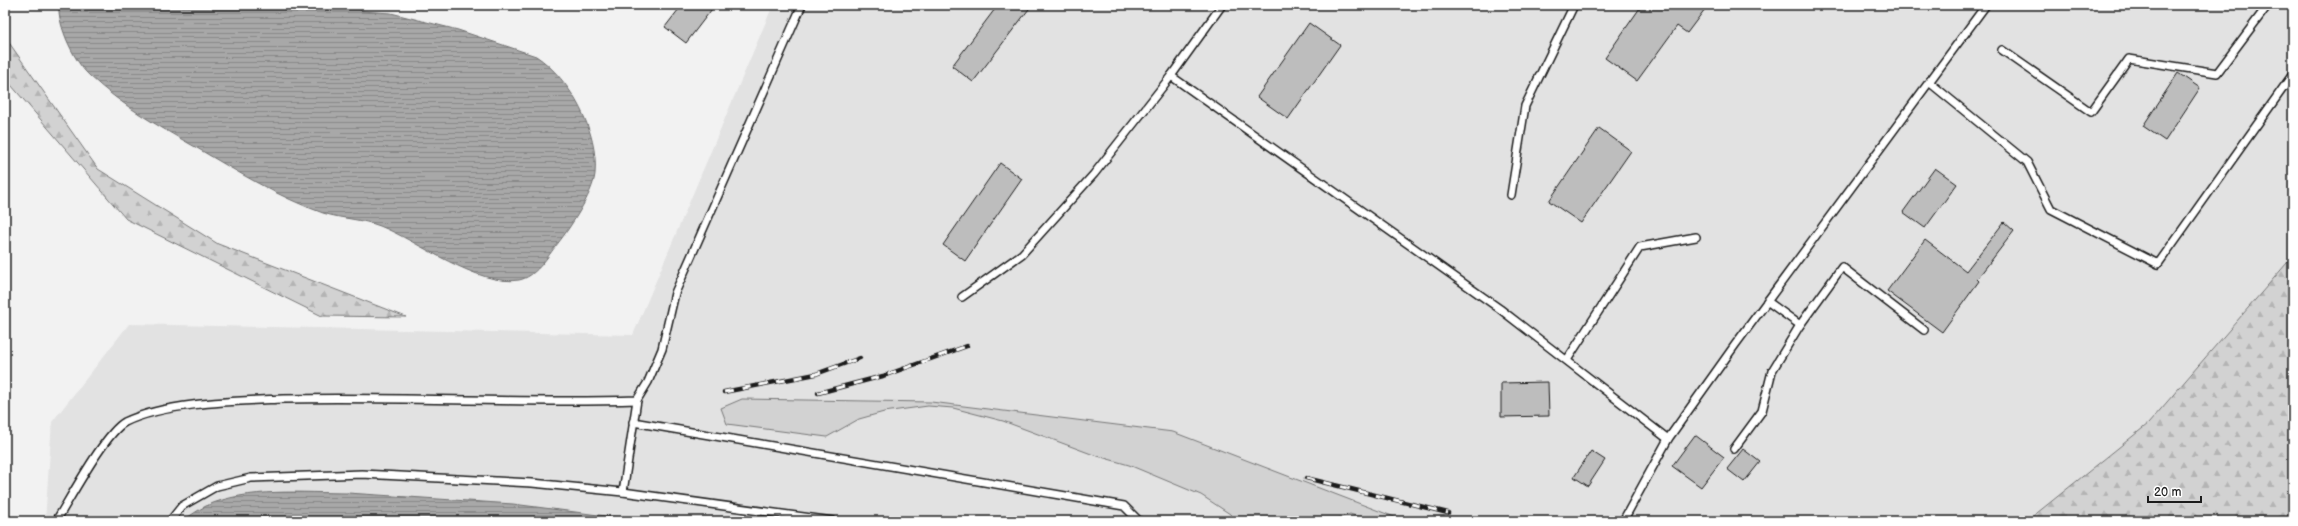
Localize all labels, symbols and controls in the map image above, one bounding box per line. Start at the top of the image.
scale bar [2148,478,2201,504]
text: 20 m [2154,485,2181,500]

